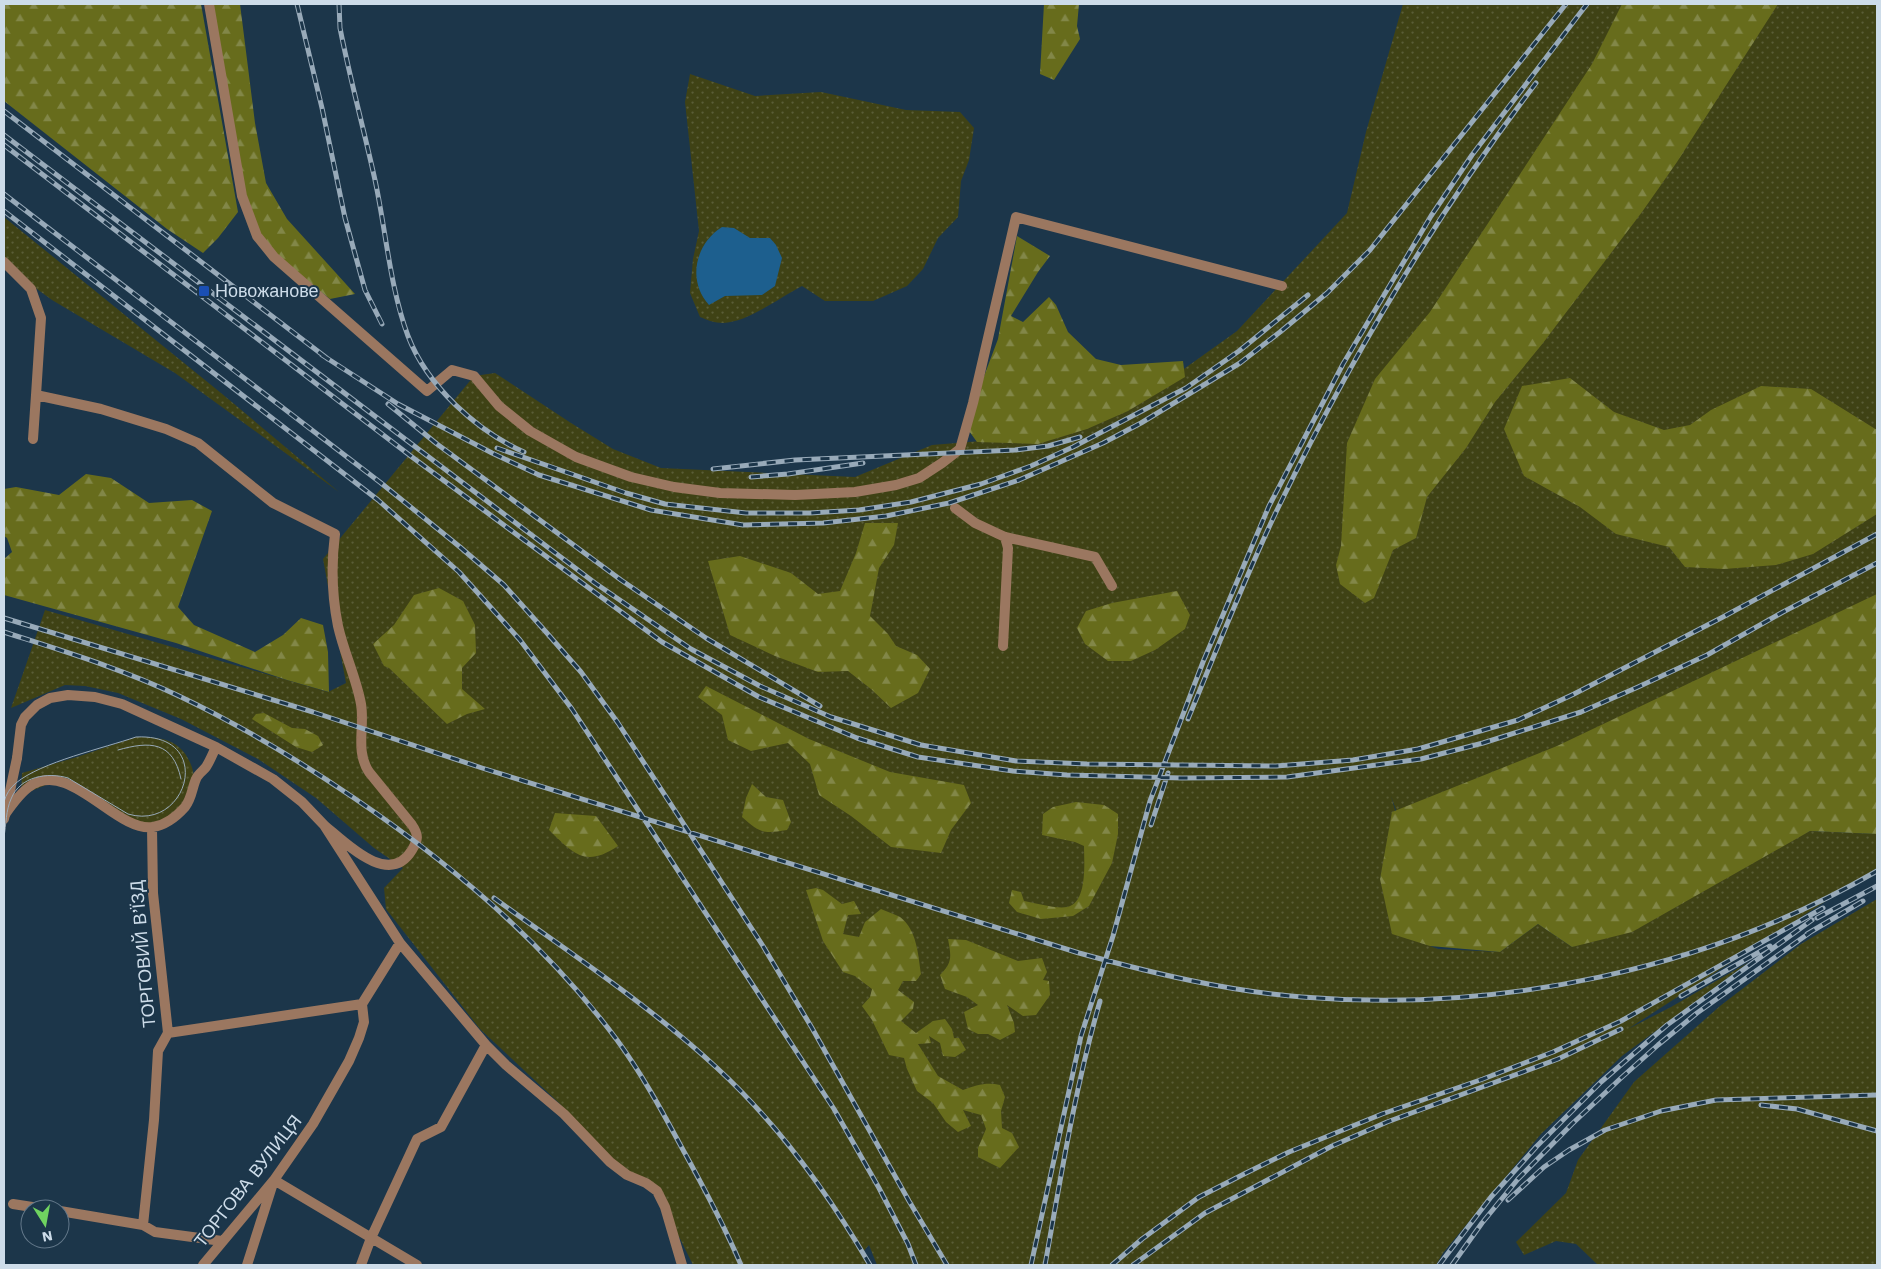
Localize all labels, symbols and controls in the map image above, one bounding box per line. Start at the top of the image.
place label: Новожанове [215,280,319,301]
marker: Новожанове [197,284,211,298]
street label: ТОРГОВИЙ В’ЇЗД [126,880,159,1028]
street label: ТОРГОВА ВУЛИЦЯ [190,1110,306,1251]
north arrow [20,1199,70,1249]
text: N [41,1228,54,1246]

